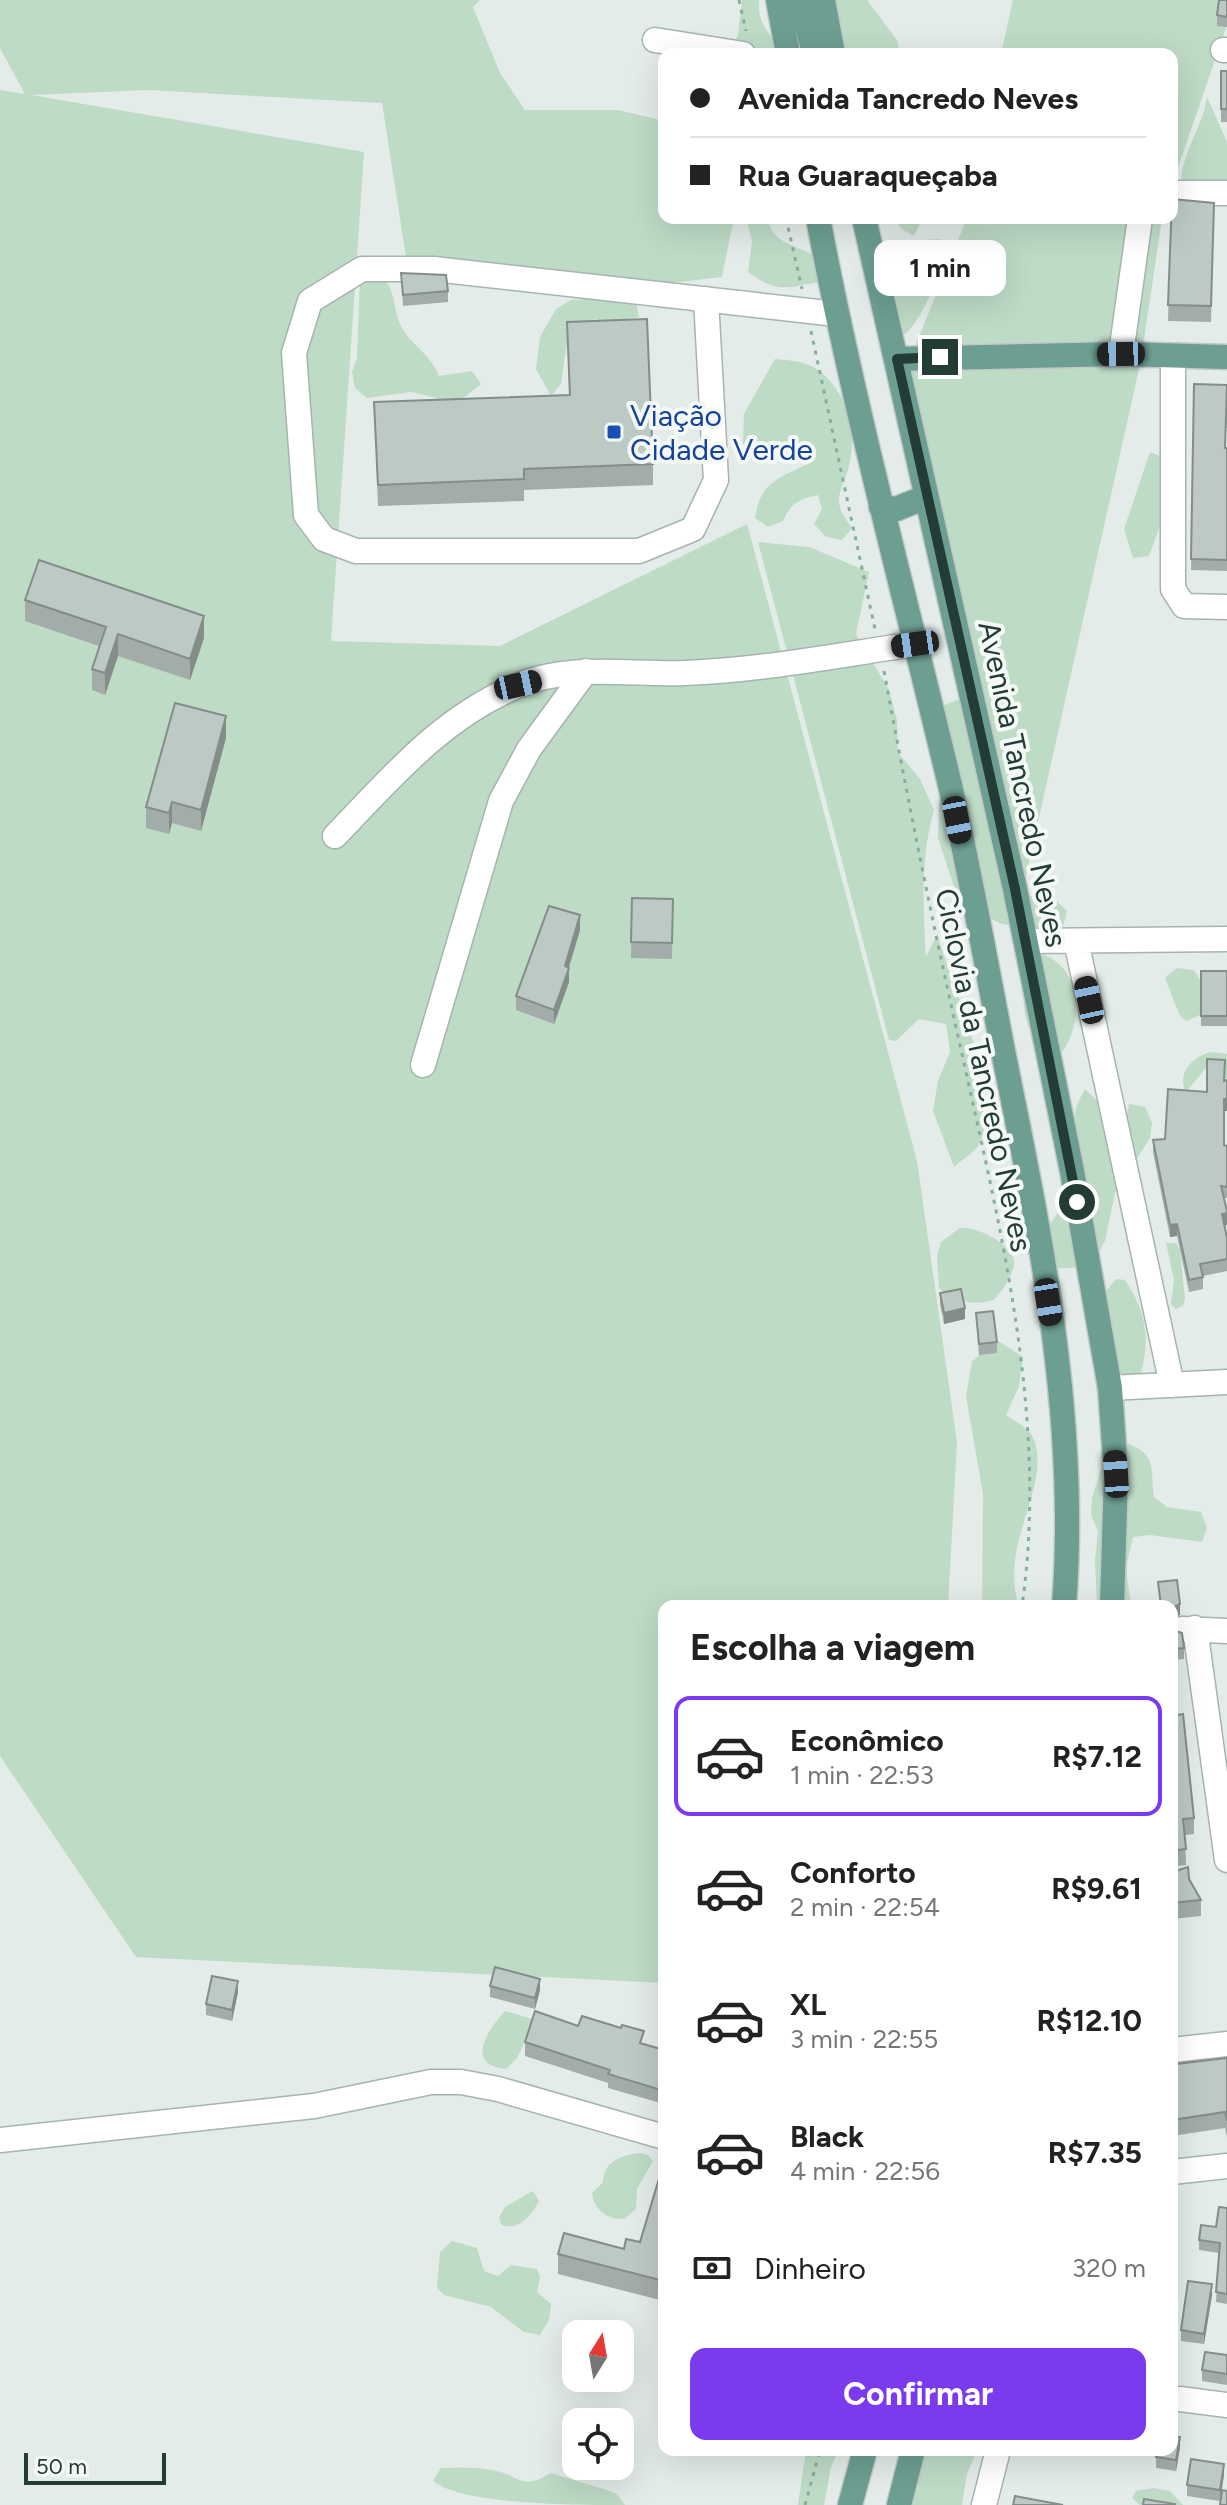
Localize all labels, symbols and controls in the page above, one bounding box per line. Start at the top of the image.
text: Avenida Tancredo Neves [738,80,1078,117]
text: Rua Guaraqueçaba [738,157,998,194]
callout: 1 min [874,241,1006,297]
text: 1 min [909,252,971,284]
route end [922,339,958,375]
car [1097,342,1145,366]
place label: Viação Cidade Verde [630,397,813,468]
marker: Viação Cidade Verde [605,423,623,441]
street label: Avenida Tancredo Neves [970,618,1076,950]
car [890,629,940,659]
car [492,668,544,702]
car [941,794,973,846]
street label: Ciclovia da Tancredo Neves [927,885,1041,1255]
car [1072,974,1106,1026]
route start [1059,1184,1095,1220]
car [1032,1276,1064,1328]
car [1102,1449,1130,1499]
text: Escolha a viagem [690,1626,975,1669]
icon: car [694,1720,766,1792]
text: Econômico [790,1722,944,1759]
text: R$7.12 [1052,1738,1142,1775]
text: 1 min · 22:53 [790,1759,934,1791]
icon: car [694,1852,766,1924]
text: Conforto [790,1854,916,1891]
text: R$9.61 [1051,1870,1142,1907]
text: 2 min · 22:54 [790,1891,940,1923]
icon: car [694,1984,766,2056]
text: XL [790,1986,826,2023]
text: R$12.10 [1036,2002,1142,2039]
text: 3 min · 22:55 [790,2023,938,2055]
icon: car [694,2116,766,2188]
text: Black [790,2118,864,2155]
text: R$7.35 [1048,2134,1142,2171]
text: 4 min · 22:56 [790,2155,940,2187]
icon: cash [690,2246,734,2290]
text: Dinheiro [754,2250,866,2287]
text: 320 m [1072,2252,1146,2284]
north arrow [562,2320,634,2392]
map controls [562,2320,634,2480]
button: Confirmar [690,2348,1146,2440]
button: locate [562,2408,634,2480]
scale bar [24,2449,166,2485]
text: 50 m [36,2453,87,2480]

